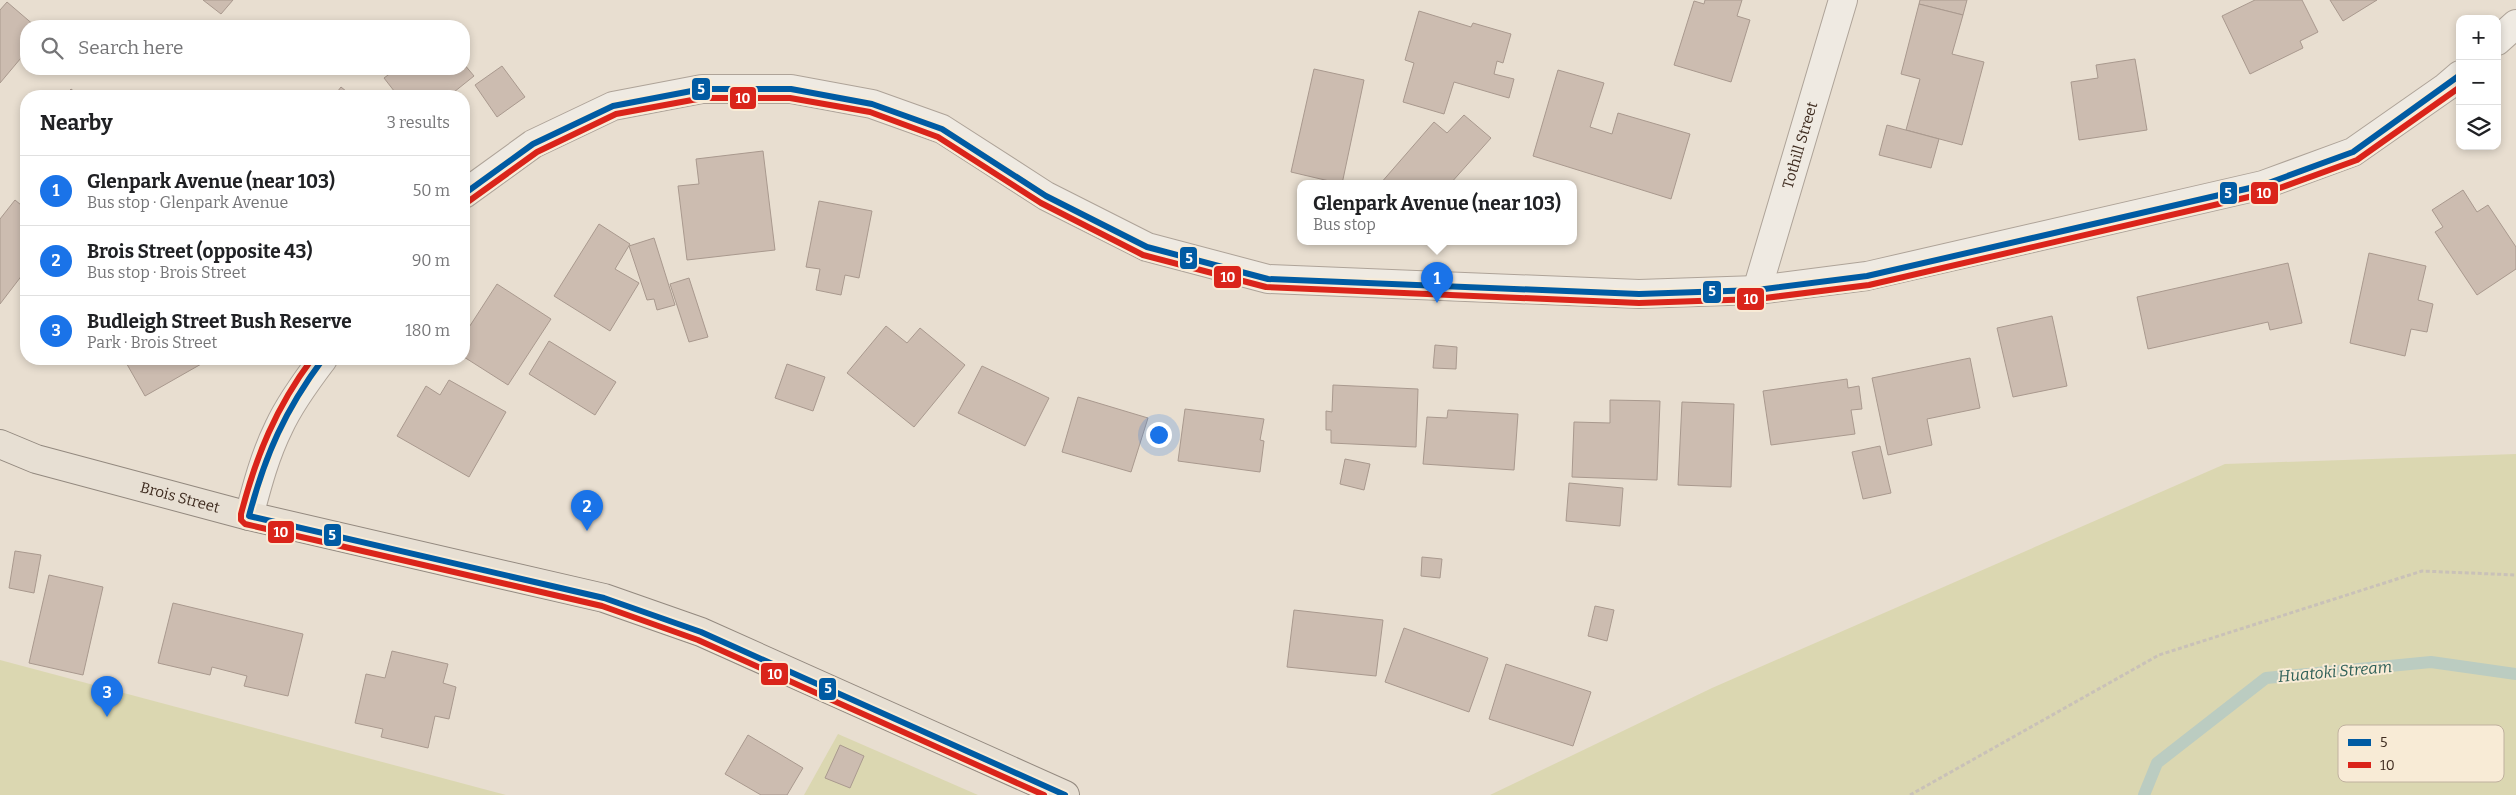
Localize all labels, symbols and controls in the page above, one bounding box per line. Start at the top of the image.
map controls [2456,15,2501,150]
button: + [2456,15,2501,60]
search box [20,20,470,75]
icon: search [38,34,66,62]
text: Search here [78,36,183,59]
button: − [2456,60,2501,105]
line badge: 5 [691,77,711,101]
text: 5 [697,81,705,98]
line badge: 10 [729,86,757,110]
text: 10 [736,90,751,107]
street label: Tothill Street [1779,99,1821,191]
button: layers [2456,105,2501,150]
text: Nearby [40,110,113,136]
text: 3 results [387,113,450,132]
text: Glenpark Avenue (near 103) [87,170,335,193]
popup [1297,180,1577,245]
text: 1 [53,181,59,200]
text: 50 m [413,181,450,200]
line badge: 5 [2219,181,2238,205]
line badge: 10 [2250,181,2279,205]
text: 5 [2224,185,2232,202]
text: 10 [2257,185,2272,202]
text: Glenpark Avenue (near 103) [1313,192,1561,215]
text: Bus stop · Glenpark Avenue [87,193,288,212]
text: Bus stop [1313,215,1376,234]
text: Brois Street (opposite 43) [87,240,313,263]
line badge: 5 [1179,246,1198,270]
text: 5 [1185,250,1193,267]
text: 2 [51,251,61,270]
text: 90 m [412,251,450,270]
pin: 1 [1421,262,1453,303]
text: Bus stop · Brois Street [87,263,246,282]
line badge: 10 [1213,265,1242,289]
text: 10 [1221,269,1236,286]
line badge: 5 [1702,280,1722,304]
text: 5 [1708,283,1716,300]
line badge: 10 [1736,287,1765,311]
text: 10 [1744,291,1759,308]
text: Budleigh Street Bush Reserve [87,310,352,333]
text: 3 [51,321,61,340]
text: 180 m [405,321,450,340]
text: Park · Brois Street [87,333,217,352]
your location [1146,422,1172,448]
street label: Brois Street [138,478,222,517]
pin: 2 [571,490,603,531]
line badge: 10 [267,520,295,544]
line badge: 5 [323,523,342,547]
text: 10 [274,524,289,541]
text: 5 [328,527,336,544]
water label: Huatoki Stream [2277,657,2393,686]
line badge: 10 [760,662,789,686]
text: 10 [768,666,783,683]
pin: 3 [91,676,123,717]
line badge: 5 [818,677,837,701]
text: 5 [824,680,832,697]
legend [2338,725,2504,782]
text: 5 [2380,734,2387,751]
text: 10 [2380,757,2395,774]

